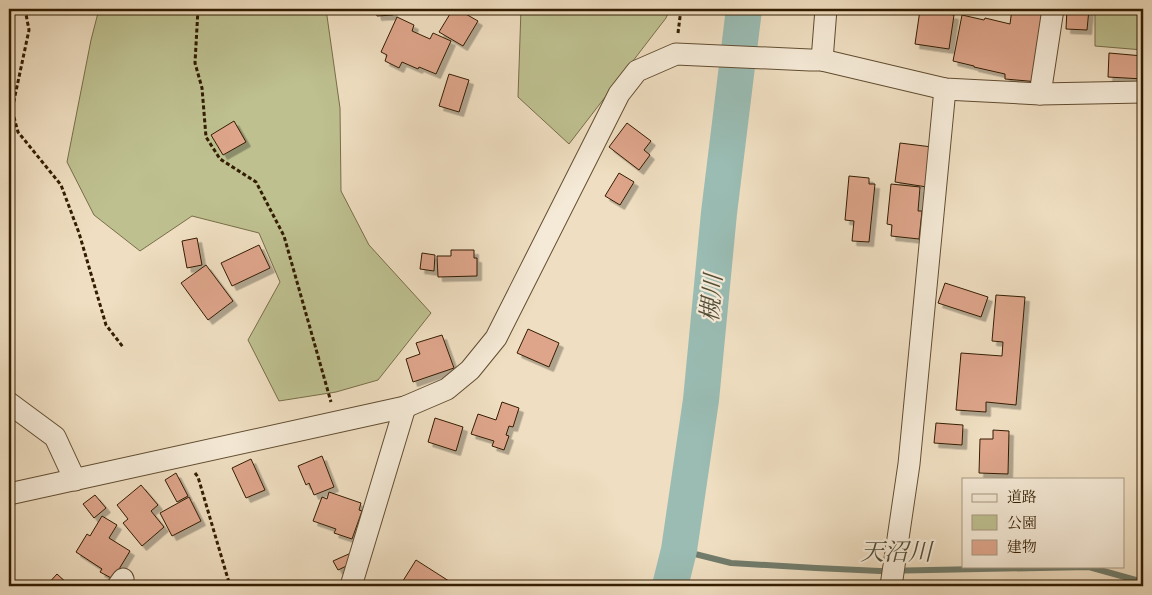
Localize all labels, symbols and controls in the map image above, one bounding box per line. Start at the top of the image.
water label: 槻川 [693,270,729,323]
legend [962,478,1124,568]
text: 道路 [1007,487,1037,506]
text: 公園 [1007,513,1037,532]
water label: 天沼川 [860,536,935,567]
text: 建物 [1007,537,1037,556]

